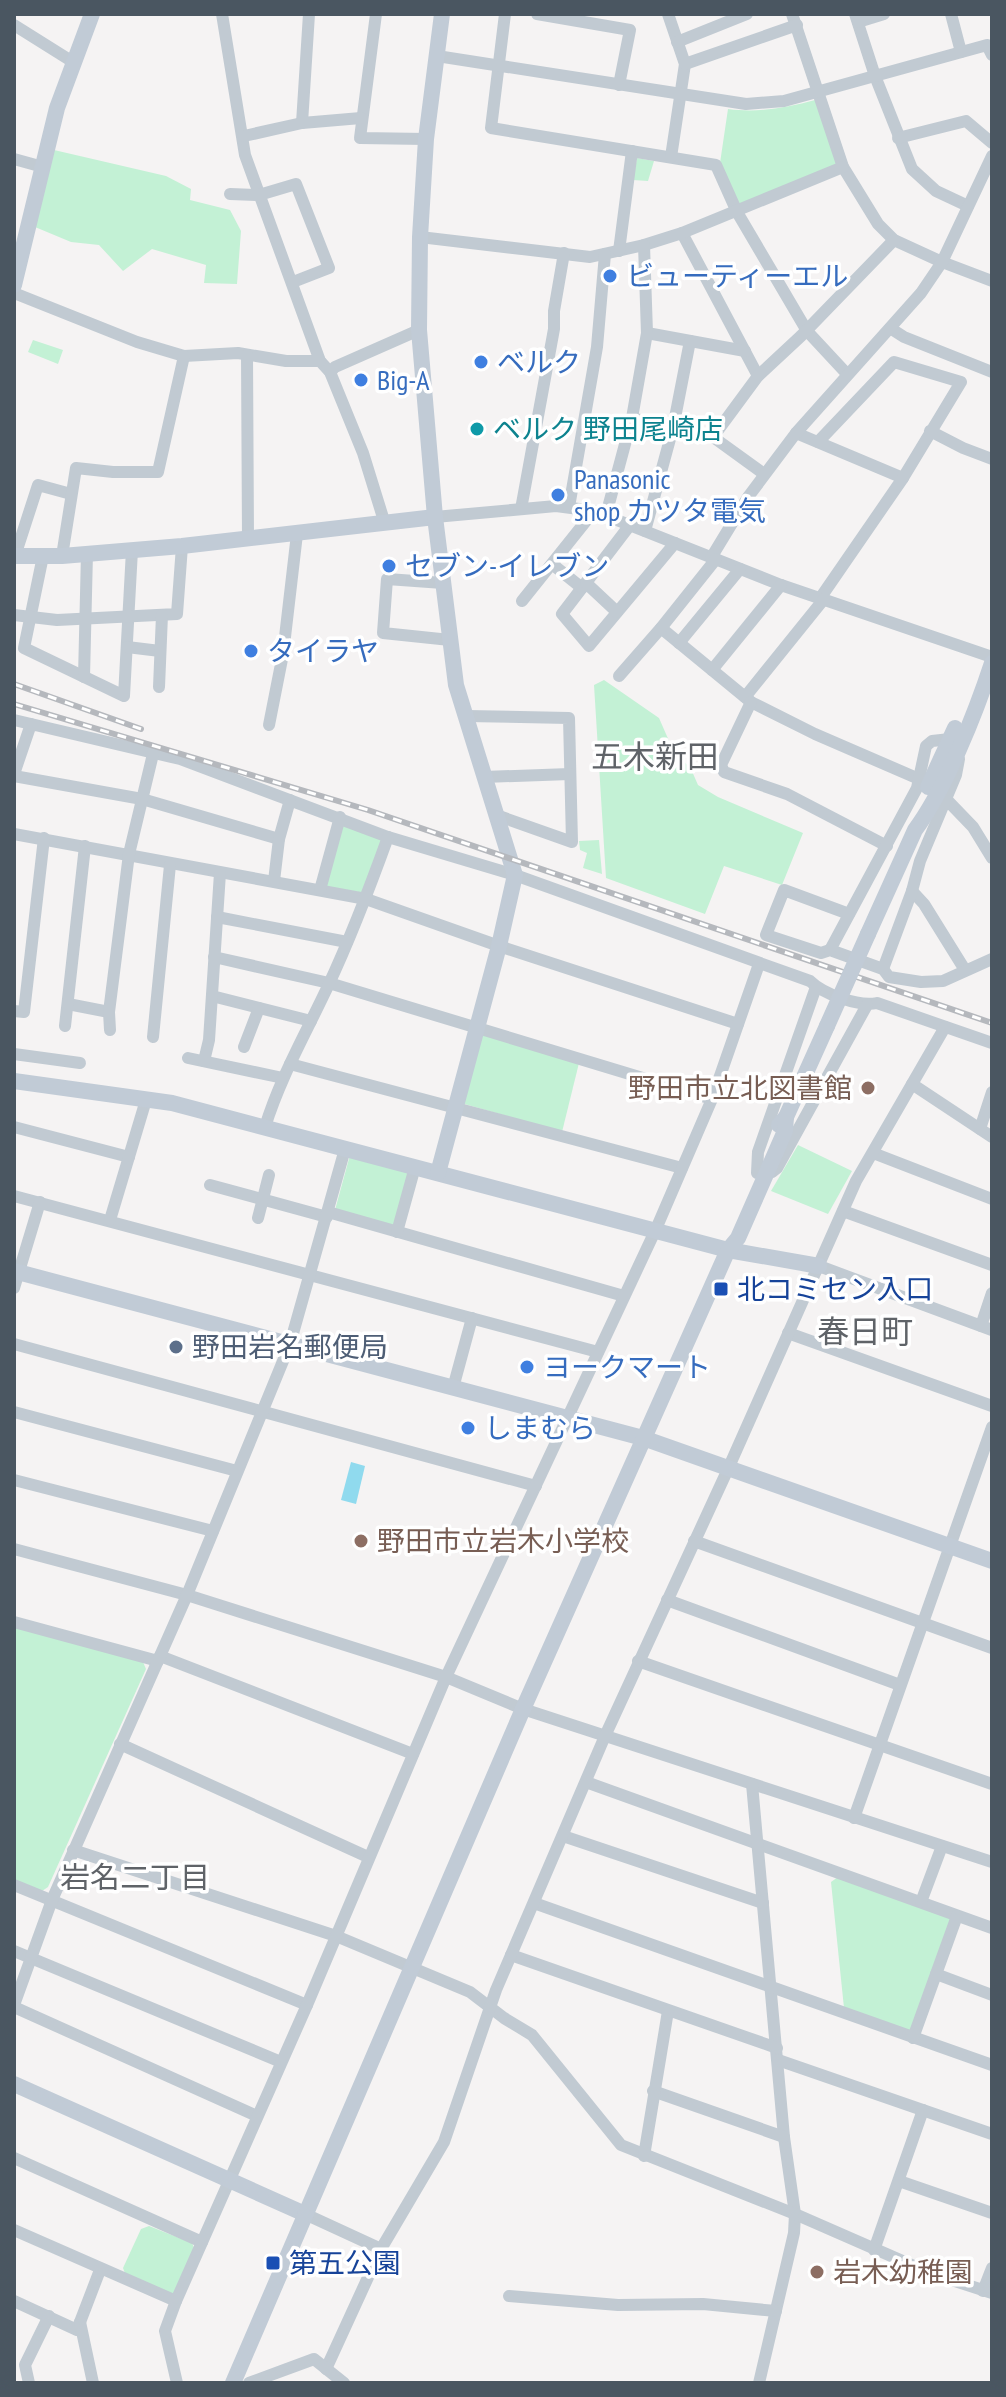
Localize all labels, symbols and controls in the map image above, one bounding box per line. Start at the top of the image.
place label: ビューティーエル [626,257,848,294]
marker: ビューティーエル [601,267,619,285]
place label: ベルク [497,343,581,380]
marker: ベルク [472,353,490,371]
place label: Big-A [377,361,430,398]
marker: Big-A [352,371,370,389]
place label: ベルク 野田尾崎店 [493,410,723,447]
marker: ベルク 野田尾崎店 [468,420,486,438]
place label: Panasonic shop カツタ電気 [574,460,766,529]
marker: Panasonic shop カツタ電気 [549,486,567,504]
place label: セブン-イレブン [405,547,609,584]
marker: セブン-イレブン [380,557,398,575]
place label: タイラヤ [267,632,379,669]
marker: タイラヤ [242,642,260,660]
district label: 五木新田 [591,735,719,777]
place label: 野田市立北図書館 [628,1069,852,1106]
marker: 野田市立北図書館 [859,1079,877,1097]
place label: 北コミセン入口 [737,1270,933,1307]
marker: 北コミセン入口 [712,1280,730,1298]
district label: 春日町 [817,1310,913,1352]
place label: 野田岩名郵便局 [192,1328,388,1365]
marker: 野田岩名郵便局 [167,1338,185,1356]
place label: ヨークマート [543,1348,711,1385]
marker: ヨークマート [518,1358,536,1376]
place label: しまむら [484,1409,596,1446]
marker: しまむら [459,1419,477,1437]
place label: 野田市立岩木小学校 [377,1522,629,1559]
marker: 野田市立岩木小学校 [352,1532,370,1550]
district label: 岩名二丁目 [60,1857,210,1896]
place label: 第五公園 [289,2244,401,2281]
place label: 岩木幼稚園 [833,2253,973,2290]
marker: 第五公園 [264,2254,282,2272]
marker: 岩木幼稚園 [808,2263,826,2281]

